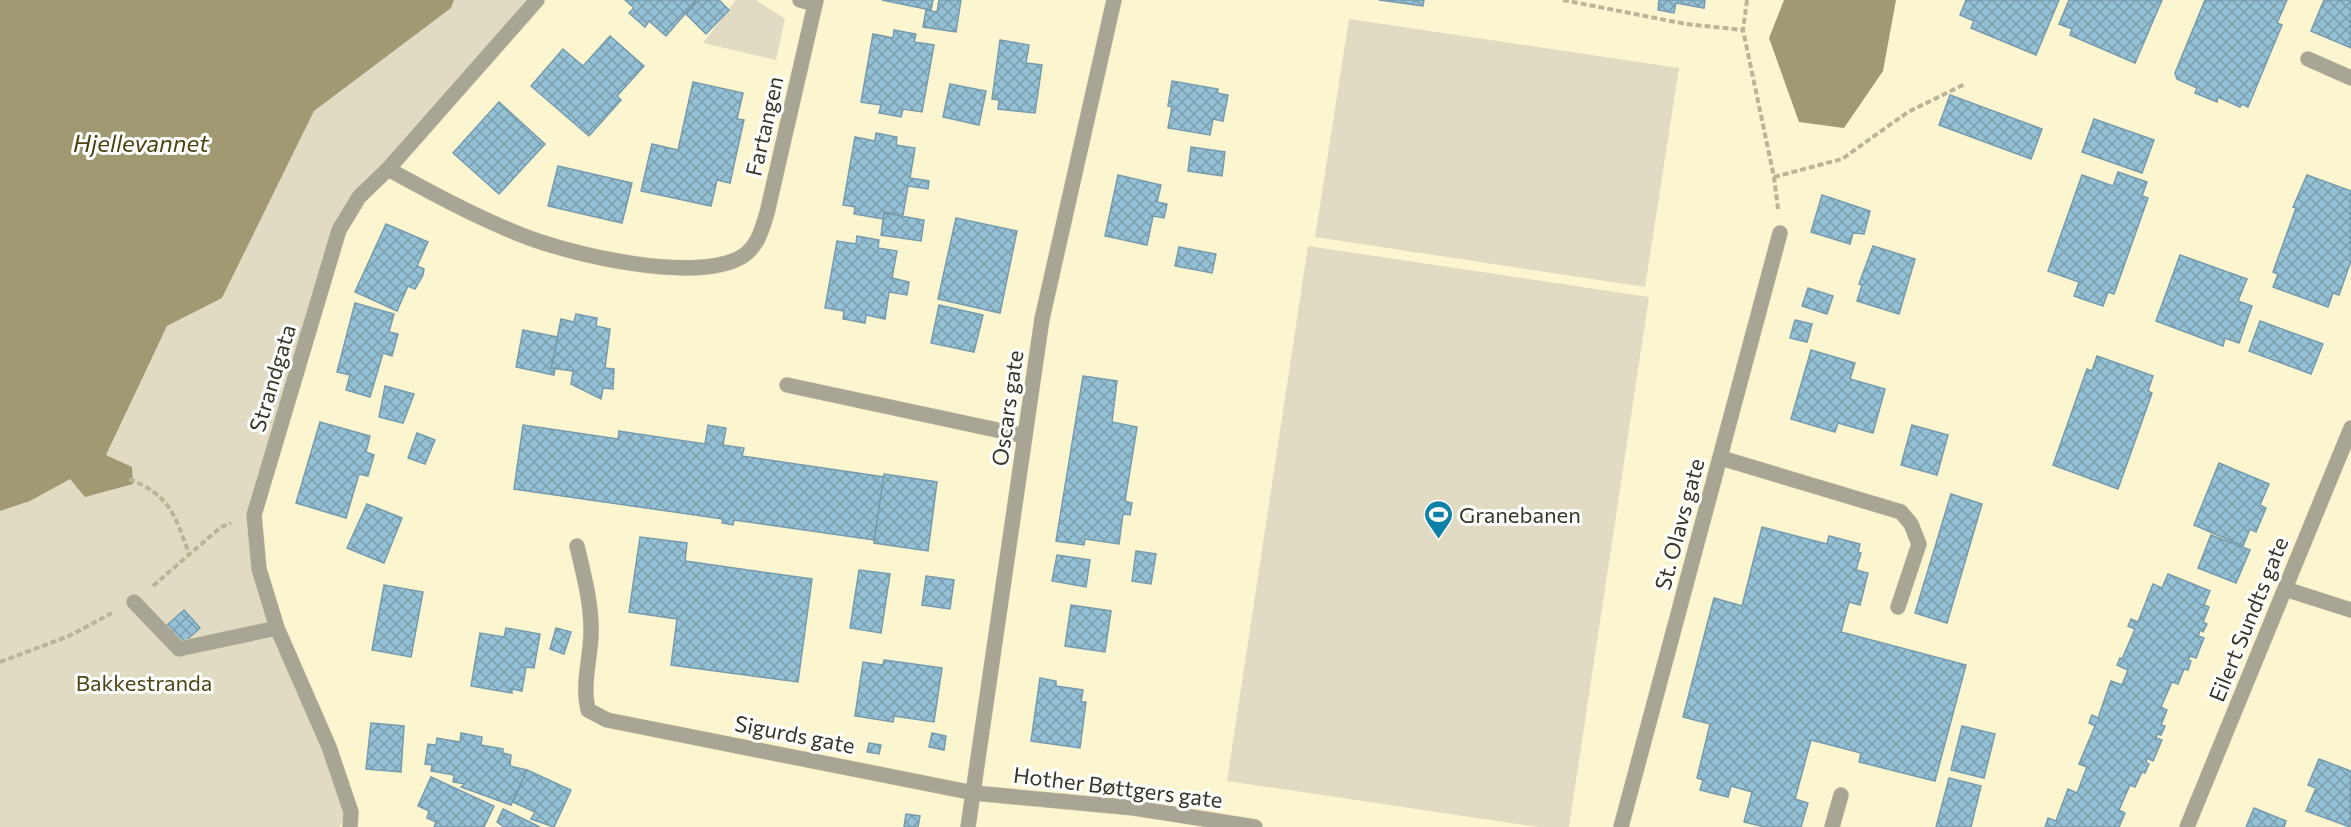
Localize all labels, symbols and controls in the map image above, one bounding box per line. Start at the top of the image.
street label: Fartangen [739,73,789,179]
water label: Hjellevannet [73,128,210,157]
street label: Strandgata [243,321,301,435]
street label: Oscars gate [986,348,1028,468]
street label: St. Olavs gate [1648,455,1710,593]
sports icon: Granebanen [1422,498,1454,540]
place label: Granebanen [1459,501,1581,528]
street label: Eilert Sundts gate [2203,533,2293,705]
park label: Bakkestranda [76,669,212,696]
street label: Sigurds gate [733,709,857,759]
street label: Hother Bøttgers gate [1012,761,1224,813]

